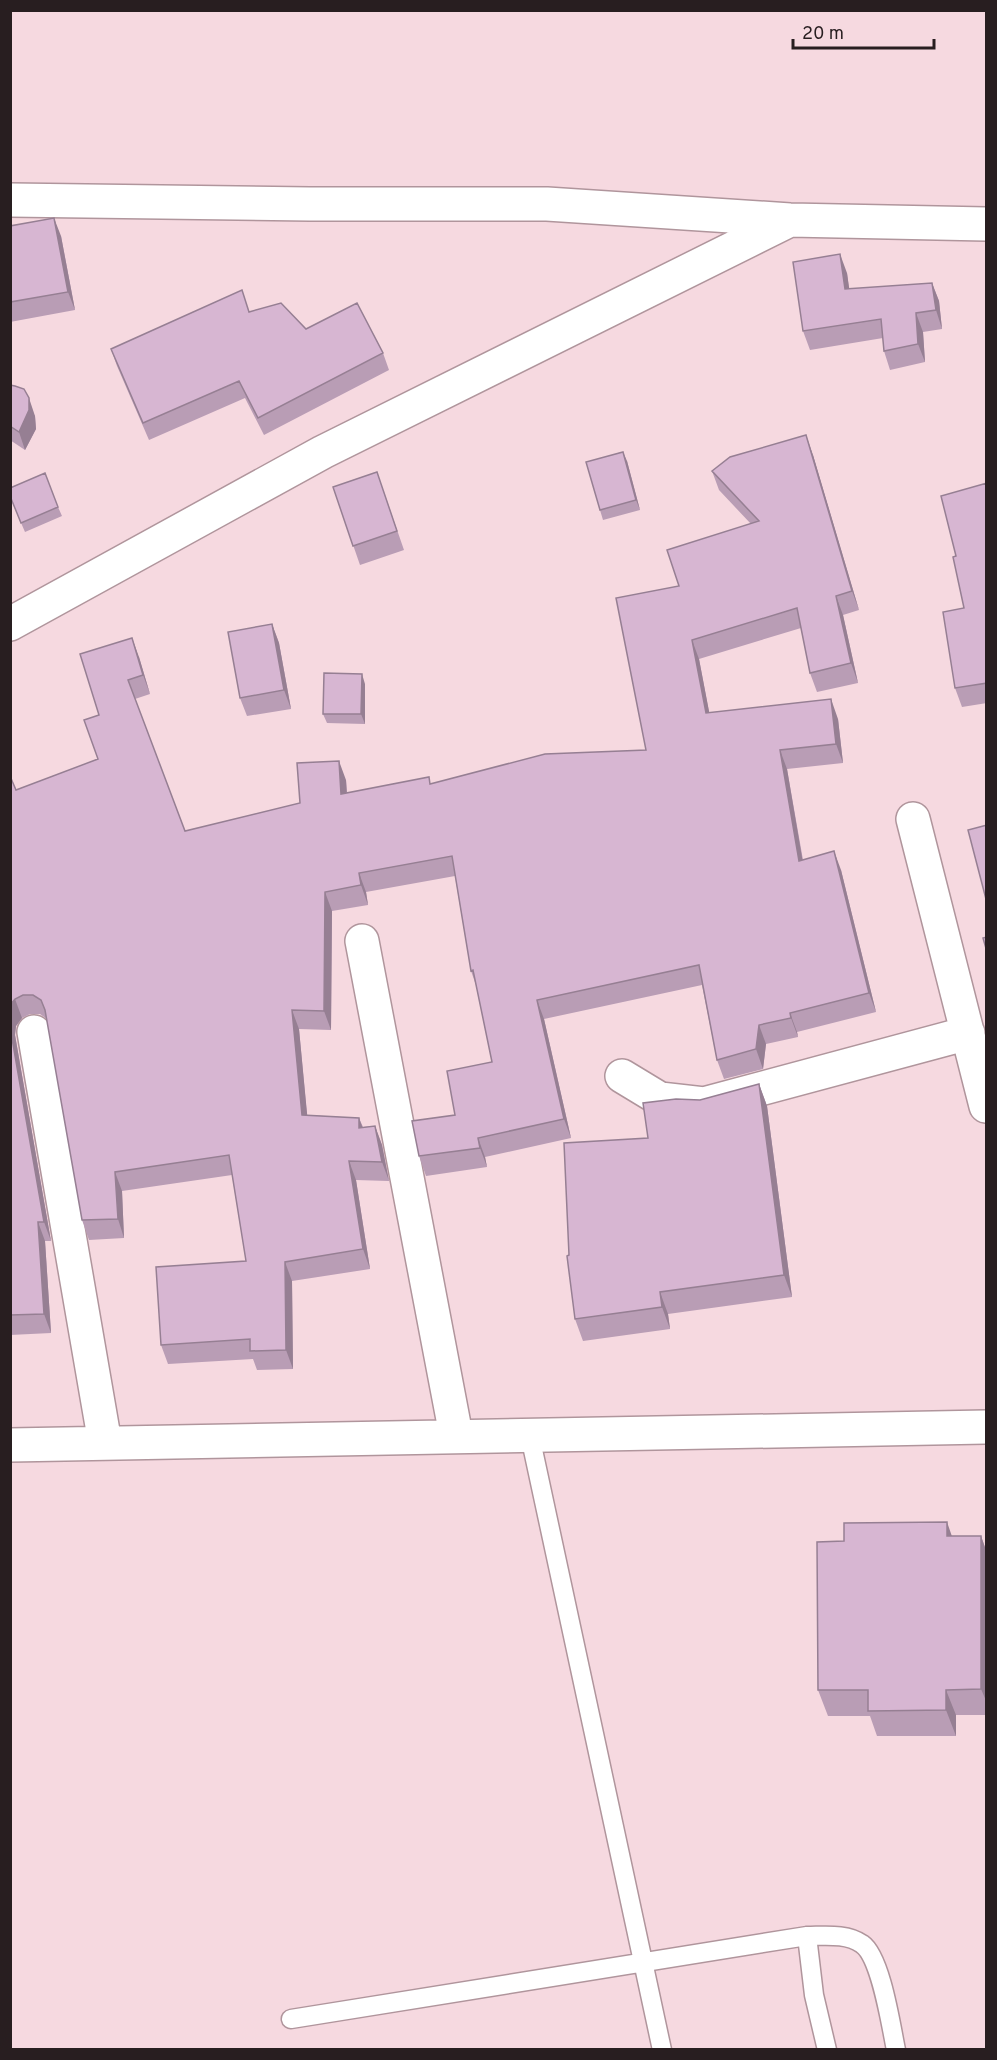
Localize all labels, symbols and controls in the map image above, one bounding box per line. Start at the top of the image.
scale bar [793,12,934,50]
text: 20 m [802,23,844,46]

